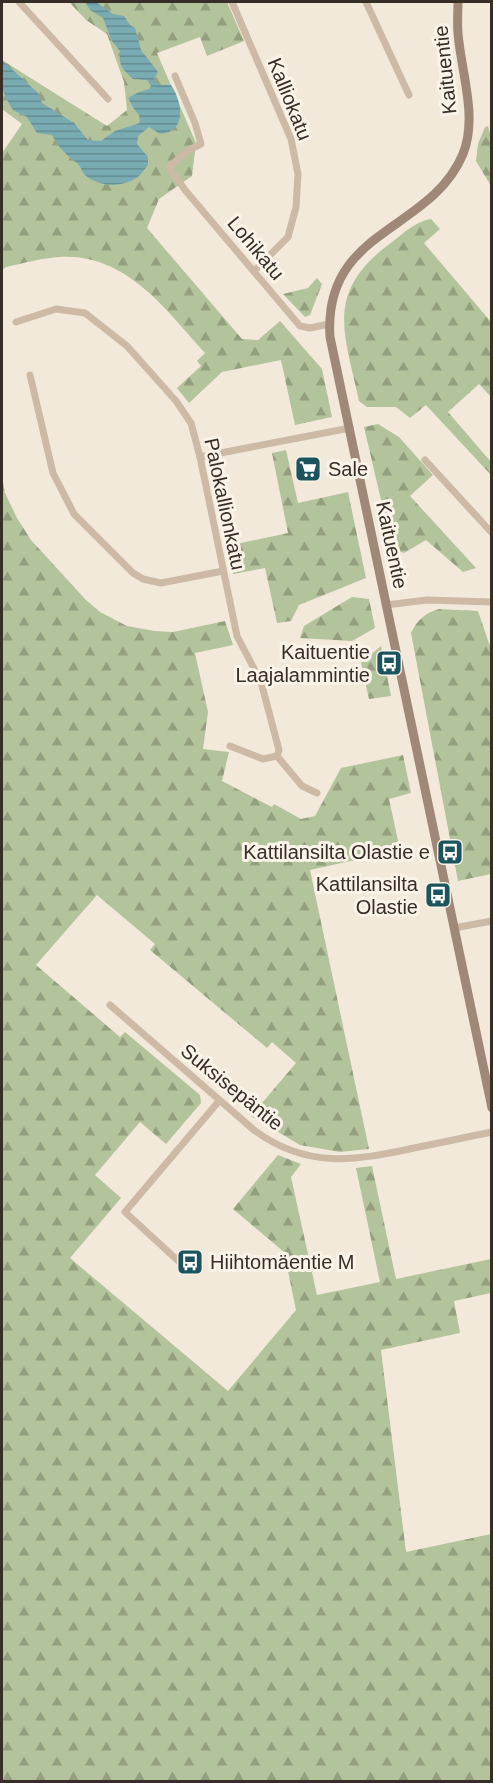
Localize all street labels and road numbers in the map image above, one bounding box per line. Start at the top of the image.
street label: Kaituentie [429,25,461,115]
street label: Kalliokatu [264,55,316,143]
street label: Lohikatu [223,212,289,284]
street label: Palokallionkatu [200,436,250,572]
street label: Kaituentie [372,499,412,591]
street label: Suksisepäntie [177,1039,287,1135]

